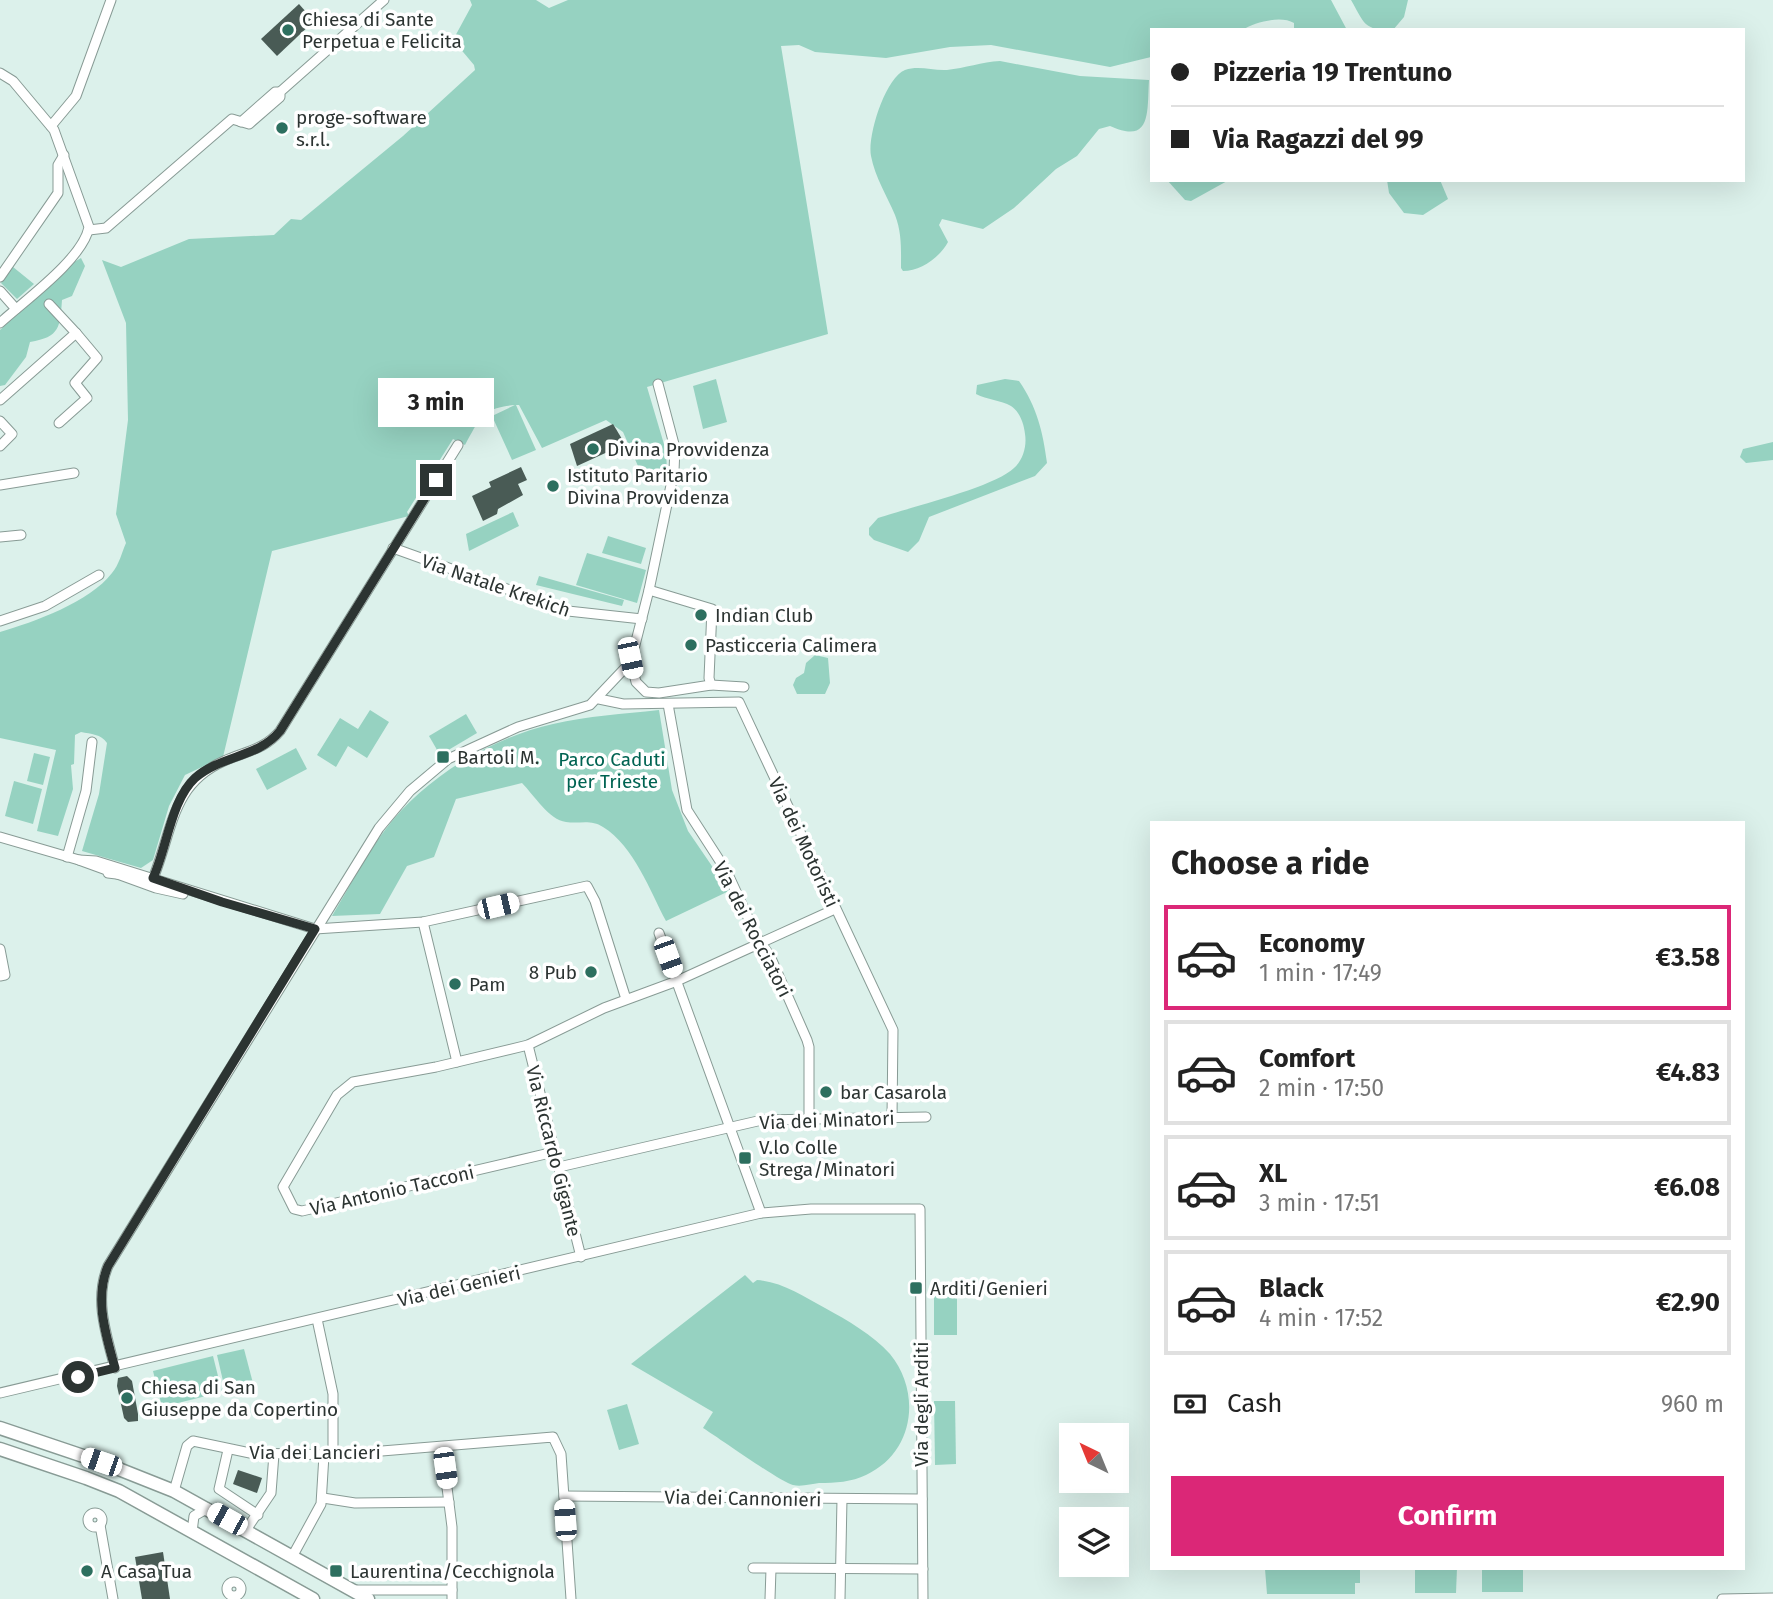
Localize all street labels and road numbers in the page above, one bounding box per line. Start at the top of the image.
street label: Via Natale Krekich [418,549,573,622]
street label: Via dei Motoristi [763,774,844,911]
street label: Via dei Rocciatori [708,857,797,1001]
street label: Via Riccardo Gigante [521,1063,586,1239]
street label: Via dei Minatori [759,1107,895,1134]
street label: Via Antonio Tacconi [308,1160,476,1221]
street label: Via dei Genieri [395,1261,523,1312]
street label: Via degli Arditi [910,1341,933,1467]
street label: Via dei Lancieri [249,1441,381,1464]
street label: Via dei Cannonieri [664,1486,822,1511]

